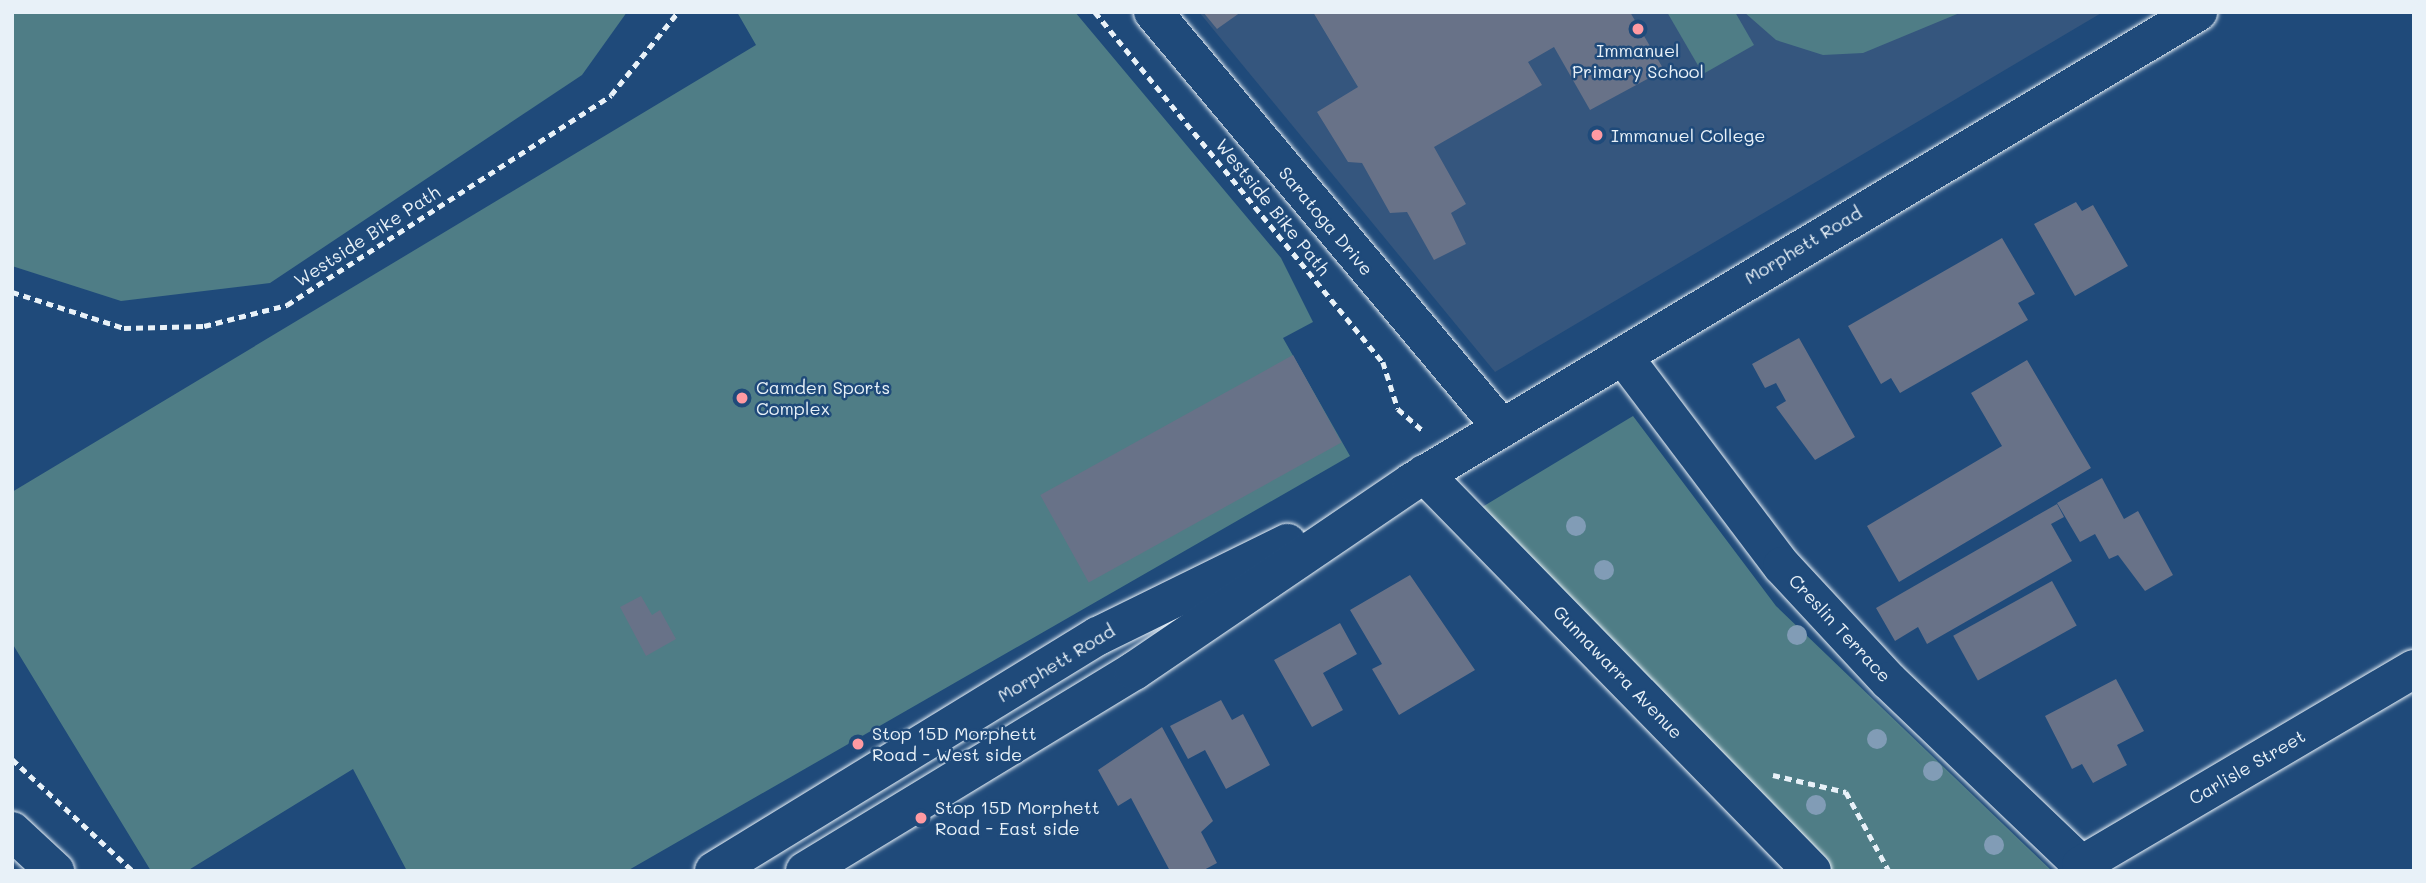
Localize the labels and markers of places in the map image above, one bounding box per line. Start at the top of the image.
marker: Immanuel Primary School [1630,21,1646,37]
place label: Immanuel Primary School [1572,40,1704,82]
place label: Immanuel College [1611,124,1765,146]
marker: Immanuel College [1589,127,1605,143]
place label: Camden Sports Complex [756,377,890,420]
marker: Camden Sports Complex [734,390,750,406]
place label: Stop 15D Morphett Road - West side [872,723,1037,766]
marker: Stop 15D Morphett Road - West side [850,736,866,752]
place label: Stop 15D Morphett Road - East side [935,797,1100,840]
marker: Stop 15D Morphett Road - East side [913,810,929,826]

